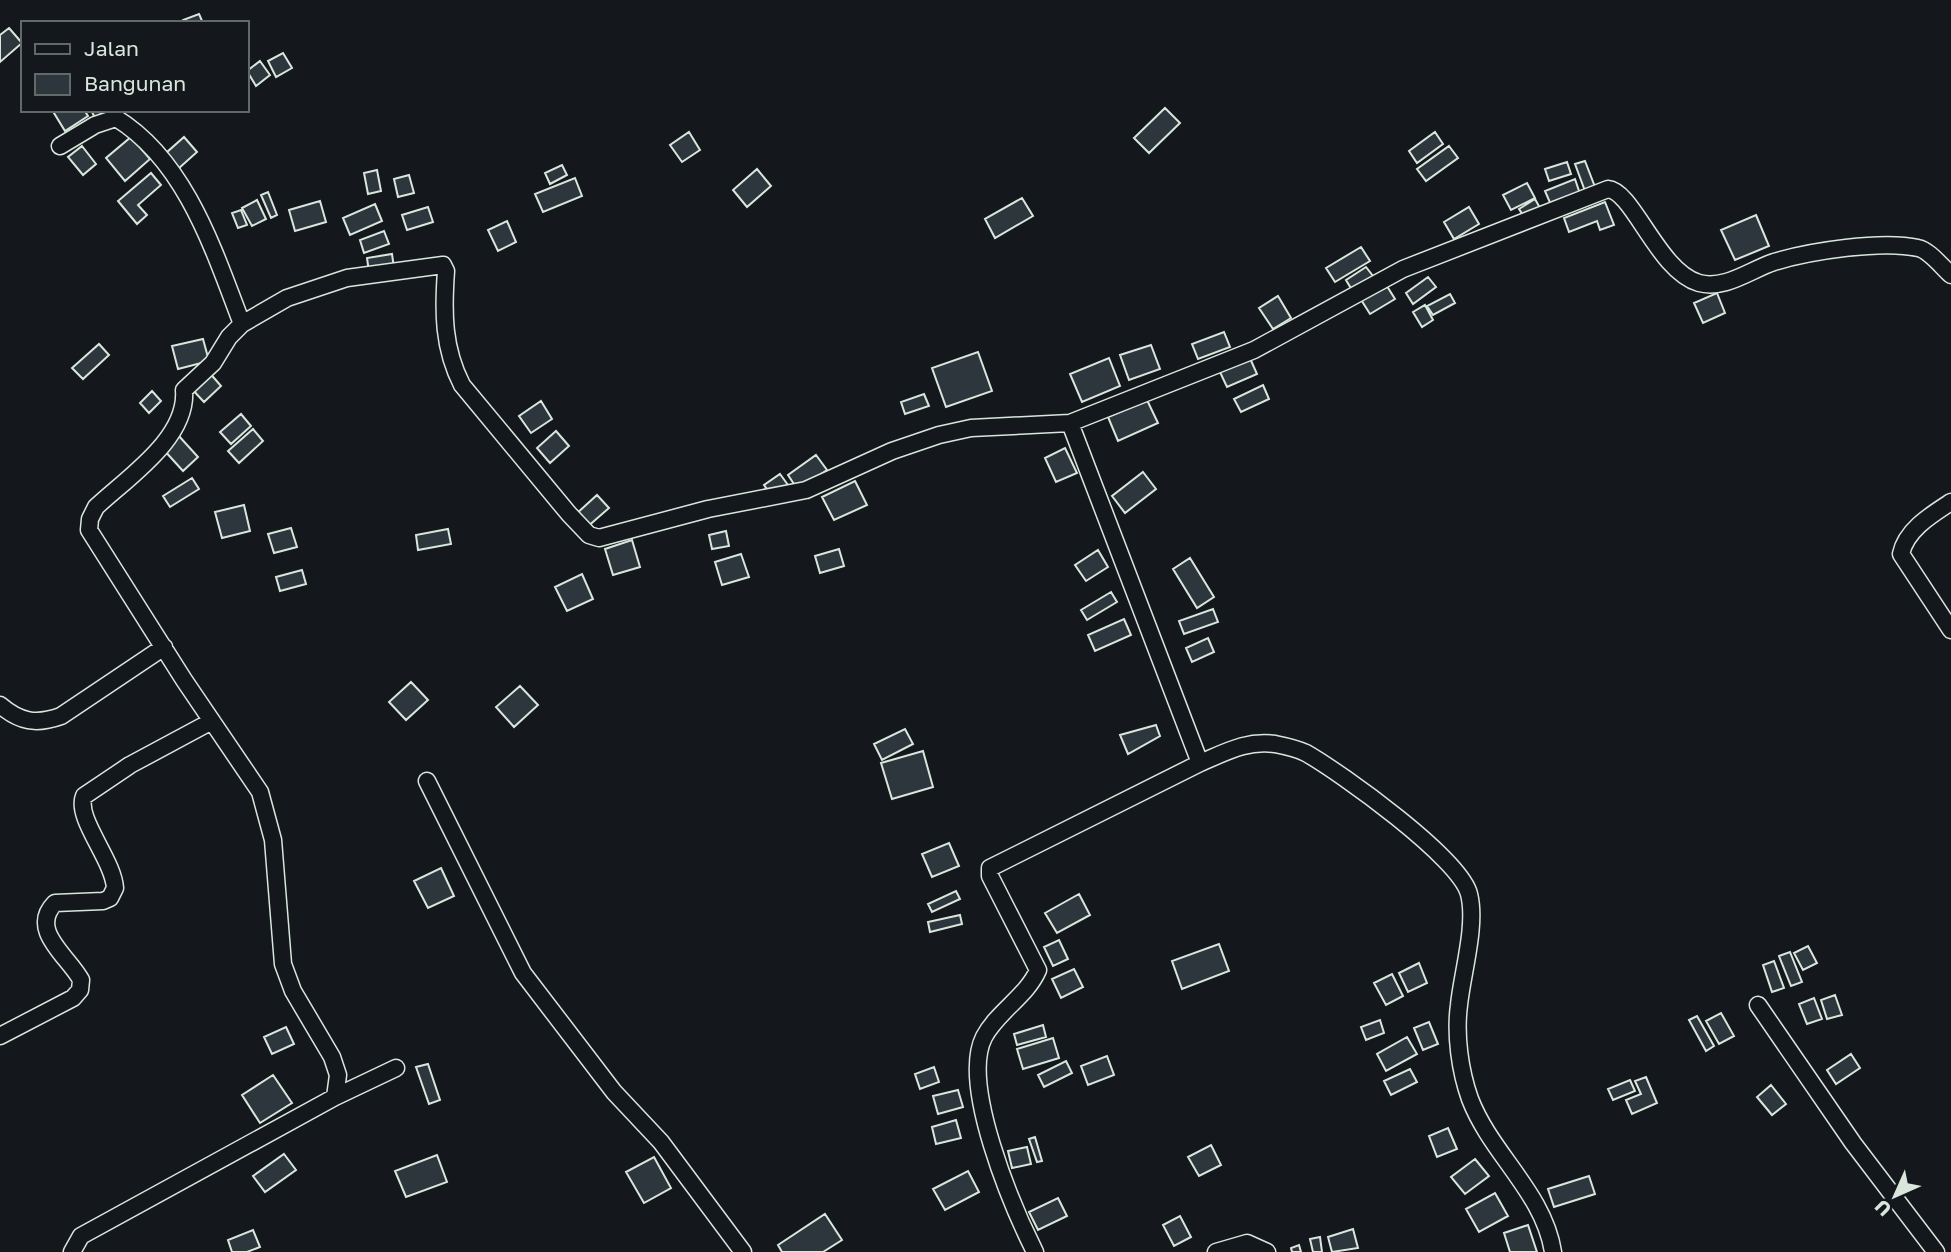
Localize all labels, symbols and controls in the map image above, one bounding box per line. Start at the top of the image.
legend [21,21,248,112]
text: Jalan [84,35,139,61]
text: Bangunan [84,70,186,96]
north arrow [1860,1161,1930,1231]
text: U [1870,1195,1896,1221]

